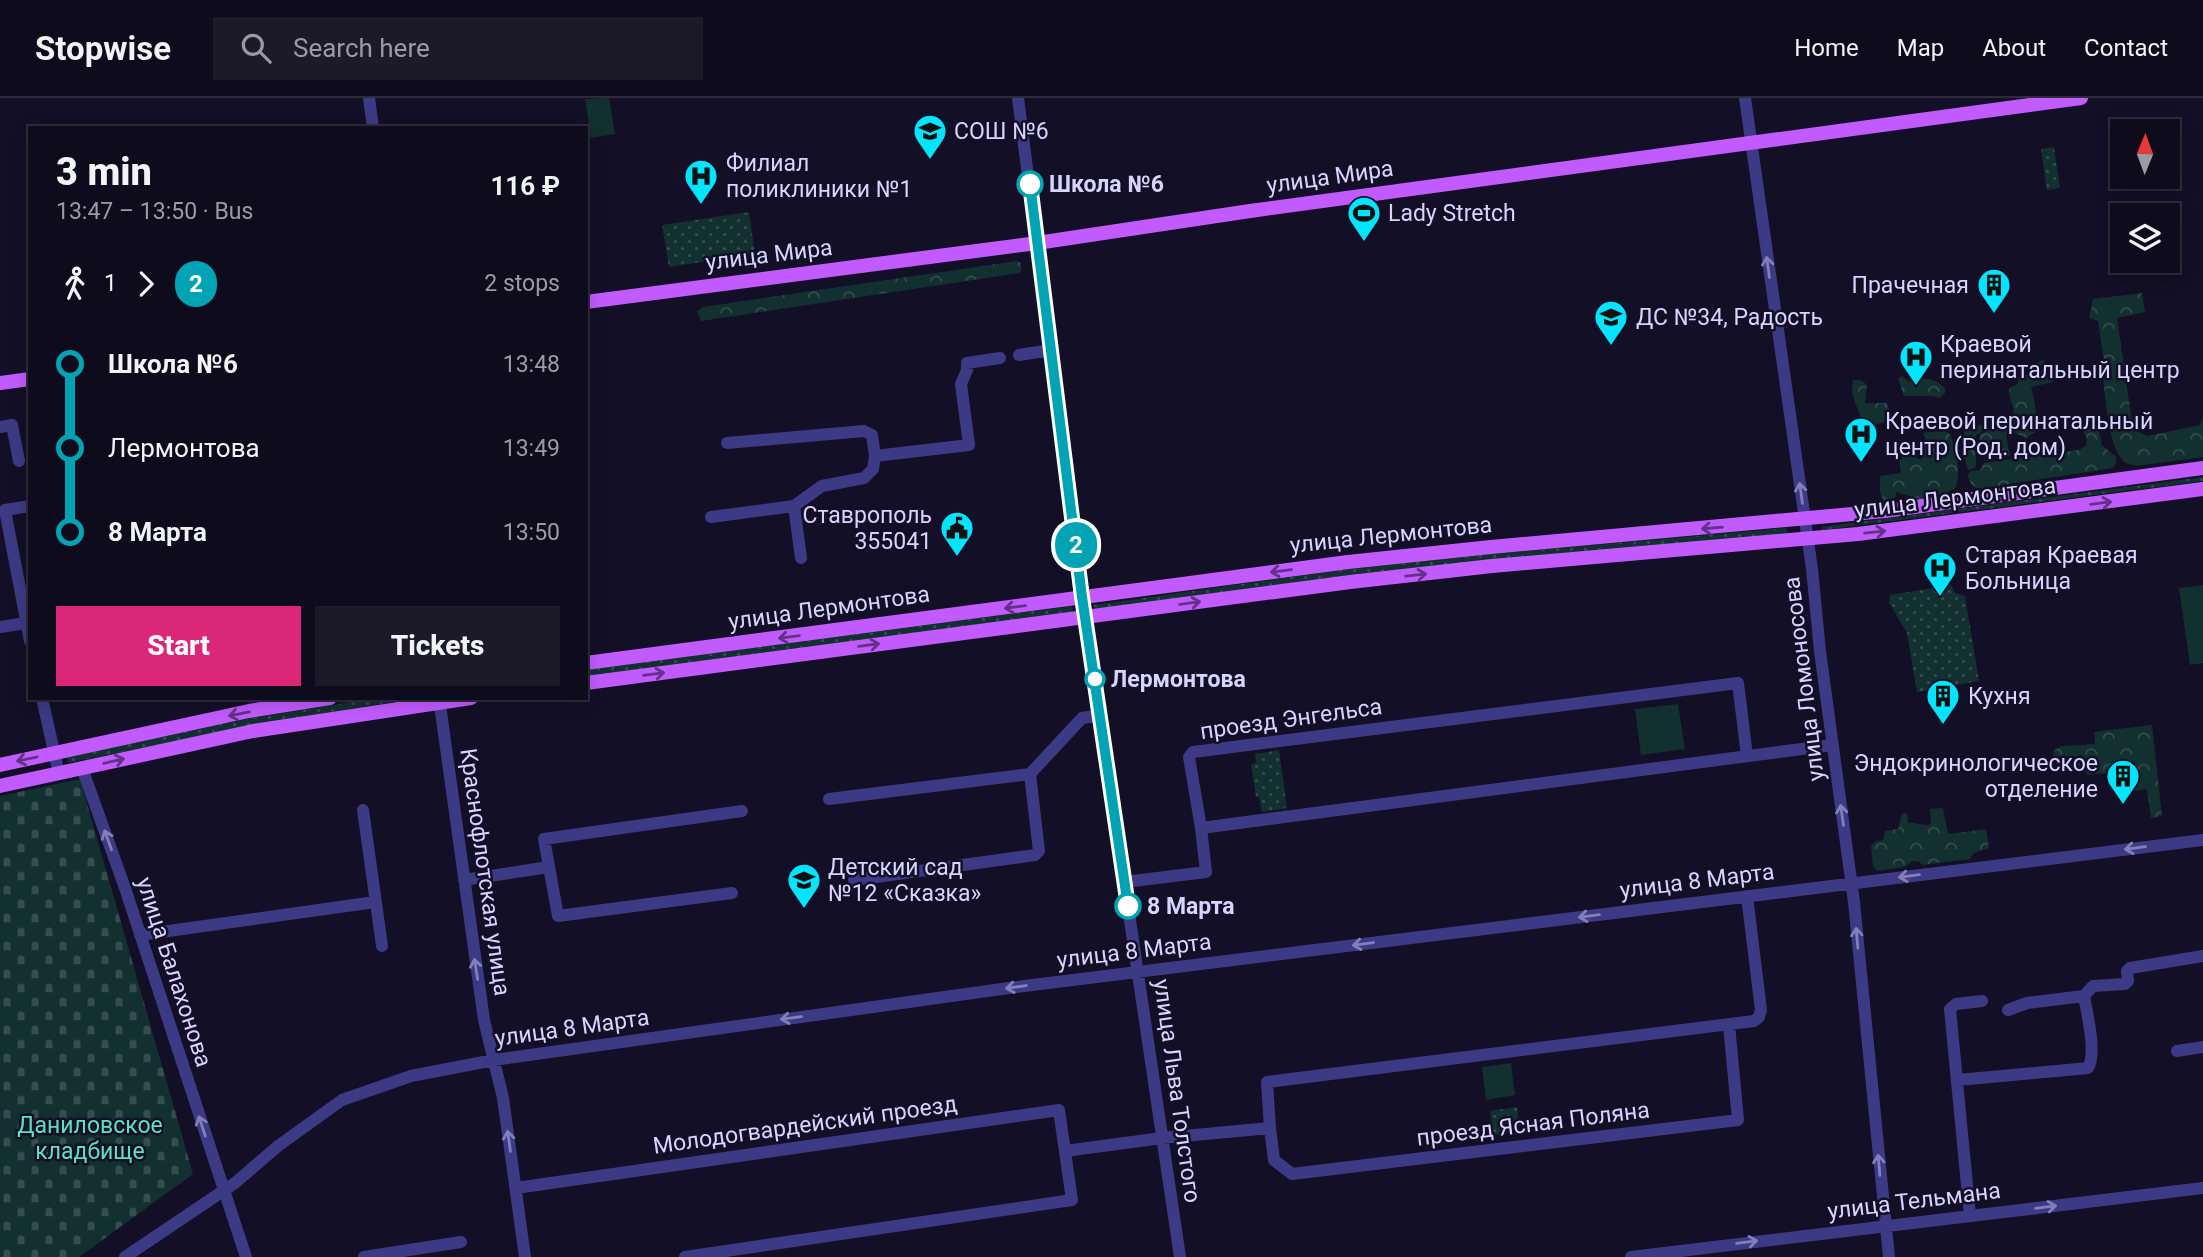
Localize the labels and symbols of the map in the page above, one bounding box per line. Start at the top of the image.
school or university icon: СОШ №6 [911,112,949,161]
place label: СОШ №6 [954,118,1049,145]
north arrow [2110,119,2180,189]
place label: Филиал поликлиники №1 [726,150,912,203]
street label: улица Мира [1265,155,1395,199]
hospital icon: Филиал поликлиники №1 [682,157,720,206]
marker: Школа №6 [1017,171,1043,197]
place label: Школа №6 [1049,171,1164,198]
sports icon: Lady Stretch [1345,194,1383,243]
place label: Lady Stretch [1388,200,1516,227]
street label: улица Мира [704,234,834,276]
one-way arrow [1761,257,1774,279]
building icon: Прачечная [1975,266,2013,315]
place label: Прачечная [1852,272,1969,299]
school or university icon: ДС №34, Радость [1592,298,1630,347]
place label: ДС №34, Радость [1636,304,1823,331]
place label: Краевой перинатальный центр [1940,331,2180,384]
hospital icon: Краевой перинатальный центр [1897,338,1935,387]
place label: Краевой перинатальный центр (Род. дом) [1885,408,2153,461]
hospital icon: Краевой перинатальный центр (Род. дом) [1842,415,1880,464]
street label: улица Лермонтова [1853,472,2057,524]
one-way arrow [1794,482,1807,505]
one-way arrow [2089,496,2111,509]
place label: Ставрополь 355041 [802,502,932,555]
public building icon: Ставрополь 355041 [938,509,976,558]
street label: улица Лермонтова [1289,511,1493,559]
line badge: 2 [1053,522,1099,568]
one-way arrow [1701,522,1724,535]
one-way arrow [1863,526,1886,539]
place label: Старая Краевая Больница [1965,542,2138,595]
hospital icon: Старая Краевая Больница [1921,549,1959,598]
one-way arrow [1270,564,1293,577]
one-way arrow [1404,568,1427,581]
street label: улица Ломоносова [1778,575,1830,783]
street label: улица Лермонтова [727,581,931,635]
one-way arrow [1179,597,1201,610]
one-way arrow [1004,600,1027,613]
one-way arrow [778,630,801,643]
one-way arrow [857,639,880,652]
place label: Лермонтова [1111,666,1246,693]
one-way arrow [642,667,665,680]
marker: Лермонтова [1085,669,1105,689]
building icon: Кухня [1924,677,1962,726]
place label: Кухня [1968,683,2031,710]
street label: проезд Энгельса [1198,693,1384,745]
one-way arrow [228,707,251,721]
street label: Краснофлотская улица [454,746,516,998]
place label: Эндокринологическое отделение [1854,750,2098,803]
one-way arrow [16,753,39,767]
one-way arrow [102,753,125,767]
building icon: Эндокринологическое отделение [2104,757,2142,806]
one-way arrow [1835,805,1848,827]
one-way arrow [100,829,113,851]
one-way arrow [2124,841,2147,854]
place label: Детский сад №12 «Сказка» [828,854,981,907]
street label: улица 8 Марта [1618,858,1776,904]
school or university icon: Детский сад №12 «Сказка» [785,861,823,910]
one-way arrow [1899,869,1921,882]
street label: улица Балахонова [131,874,217,1070]
marker: 8 Марта [1115,893,1141,919]
place label: 8 Марта [1147,893,1235,920]
one-way arrow [1578,909,1601,922]
one-way arrow [1850,927,1863,950]
street label: улица 8 Марта [1055,928,1213,974]
one-way arrow [1352,937,1375,950]
one-way arrow [470,958,483,981]
street label: улица Льва Толстого [1148,977,1206,1205]
one-way arrow [1005,981,1028,994]
street label: улица 8 Марта [493,1004,651,1052]
one-way arrow [780,1012,802,1025]
street label: Молодогвардейский проезд [651,1090,959,1160]
street label: проезд Ясная Поляна [1415,1096,1651,1152]
park label: Даниловское кладбище [17,1112,163,1165]
one-way arrow [194,1115,207,1137]
one-way arrow [502,1130,515,1153]
one-way arrow [1872,1154,1885,1177]
street label: улица Тельмана [1826,1177,2002,1225]
one-way arrow [2034,1200,2057,1213]
one-way arrow [1735,1236,1758,1249]

